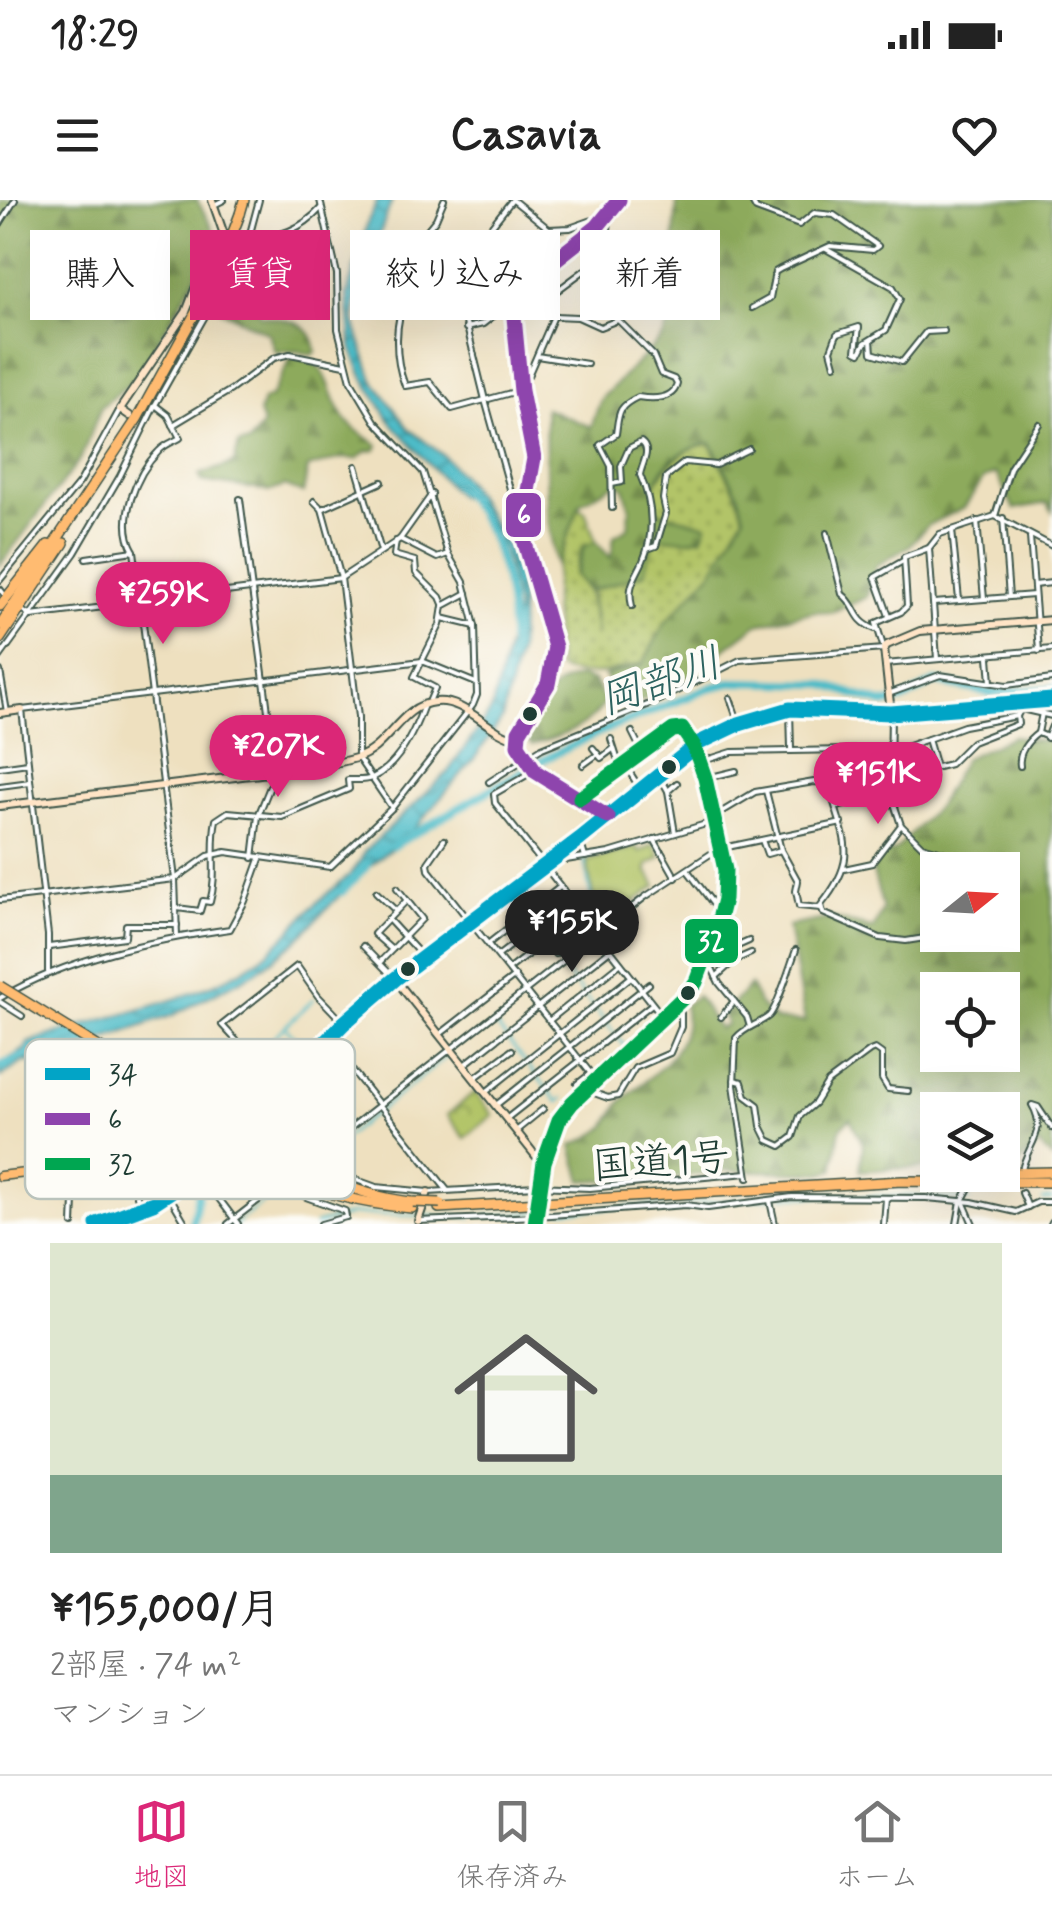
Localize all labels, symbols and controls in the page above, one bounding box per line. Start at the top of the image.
text: 18:29 [50,11,139,60]
text: Casavia [450,106,602,165]
icon: menu [50,108,105,163]
icon: heart [947,108,1002,163]
chip: 購入 [30,230,170,320]
chip: 賃貸 [190,230,330,320]
chip: 絞り込み [350,230,560,320]
chip: 新着 [580,230,720,320]
line badge: 6 [504,491,543,539]
text: 6 [517,498,531,535]
pin: ¥259K [93,562,233,647]
text: ¥259K [118,573,208,615]
water label: 岡部川 [592,636,730,730]
unlabelled marker [520,704,540,724]
pin: ¥207K [208,715,348,800]
text: ¥207K [232,726,324,768]
pin: ¥151K [808,742,948,827]
text: ¥151K [836,753,920,795]
unlabelled marker [659,757,679,777]
north arrow [920,852,1020,952]
map controls [920,852,1020,1192]
pin: ¥155K [502,890,642,975]
text: ¥155K [527,901,617,943]
line badge: 32 [683,917,740,965]
text: 32 [697,925,725,962]
unlabelled marker [398,959,418,979]
button: locate [920,972,1020,1072]
unlabelled marker [678,983,698,1003]
legend [25,1039,355,1199]
text: 34 [108,1058,138,1095]
button: layers [920,1092,1020,1192]
text: 6 [108,1103,122,1140]
street label: 国道1号 [590,1132,732,1194]
text: 32 [108,1148,135,1185]
icon: home [436,1308,616,1488]
text: ¥155,000/月 [50,1583,281,1638]
text: 2部屋 · 74 m² [50,1645,241,1687]
text: マンション [50,1694,209,1736]
tab: 地図 [134,1794,190,1897]
tab: 保存済み [457,1794,569,1897]
tab: ホーム [836,1794,918,1897]

